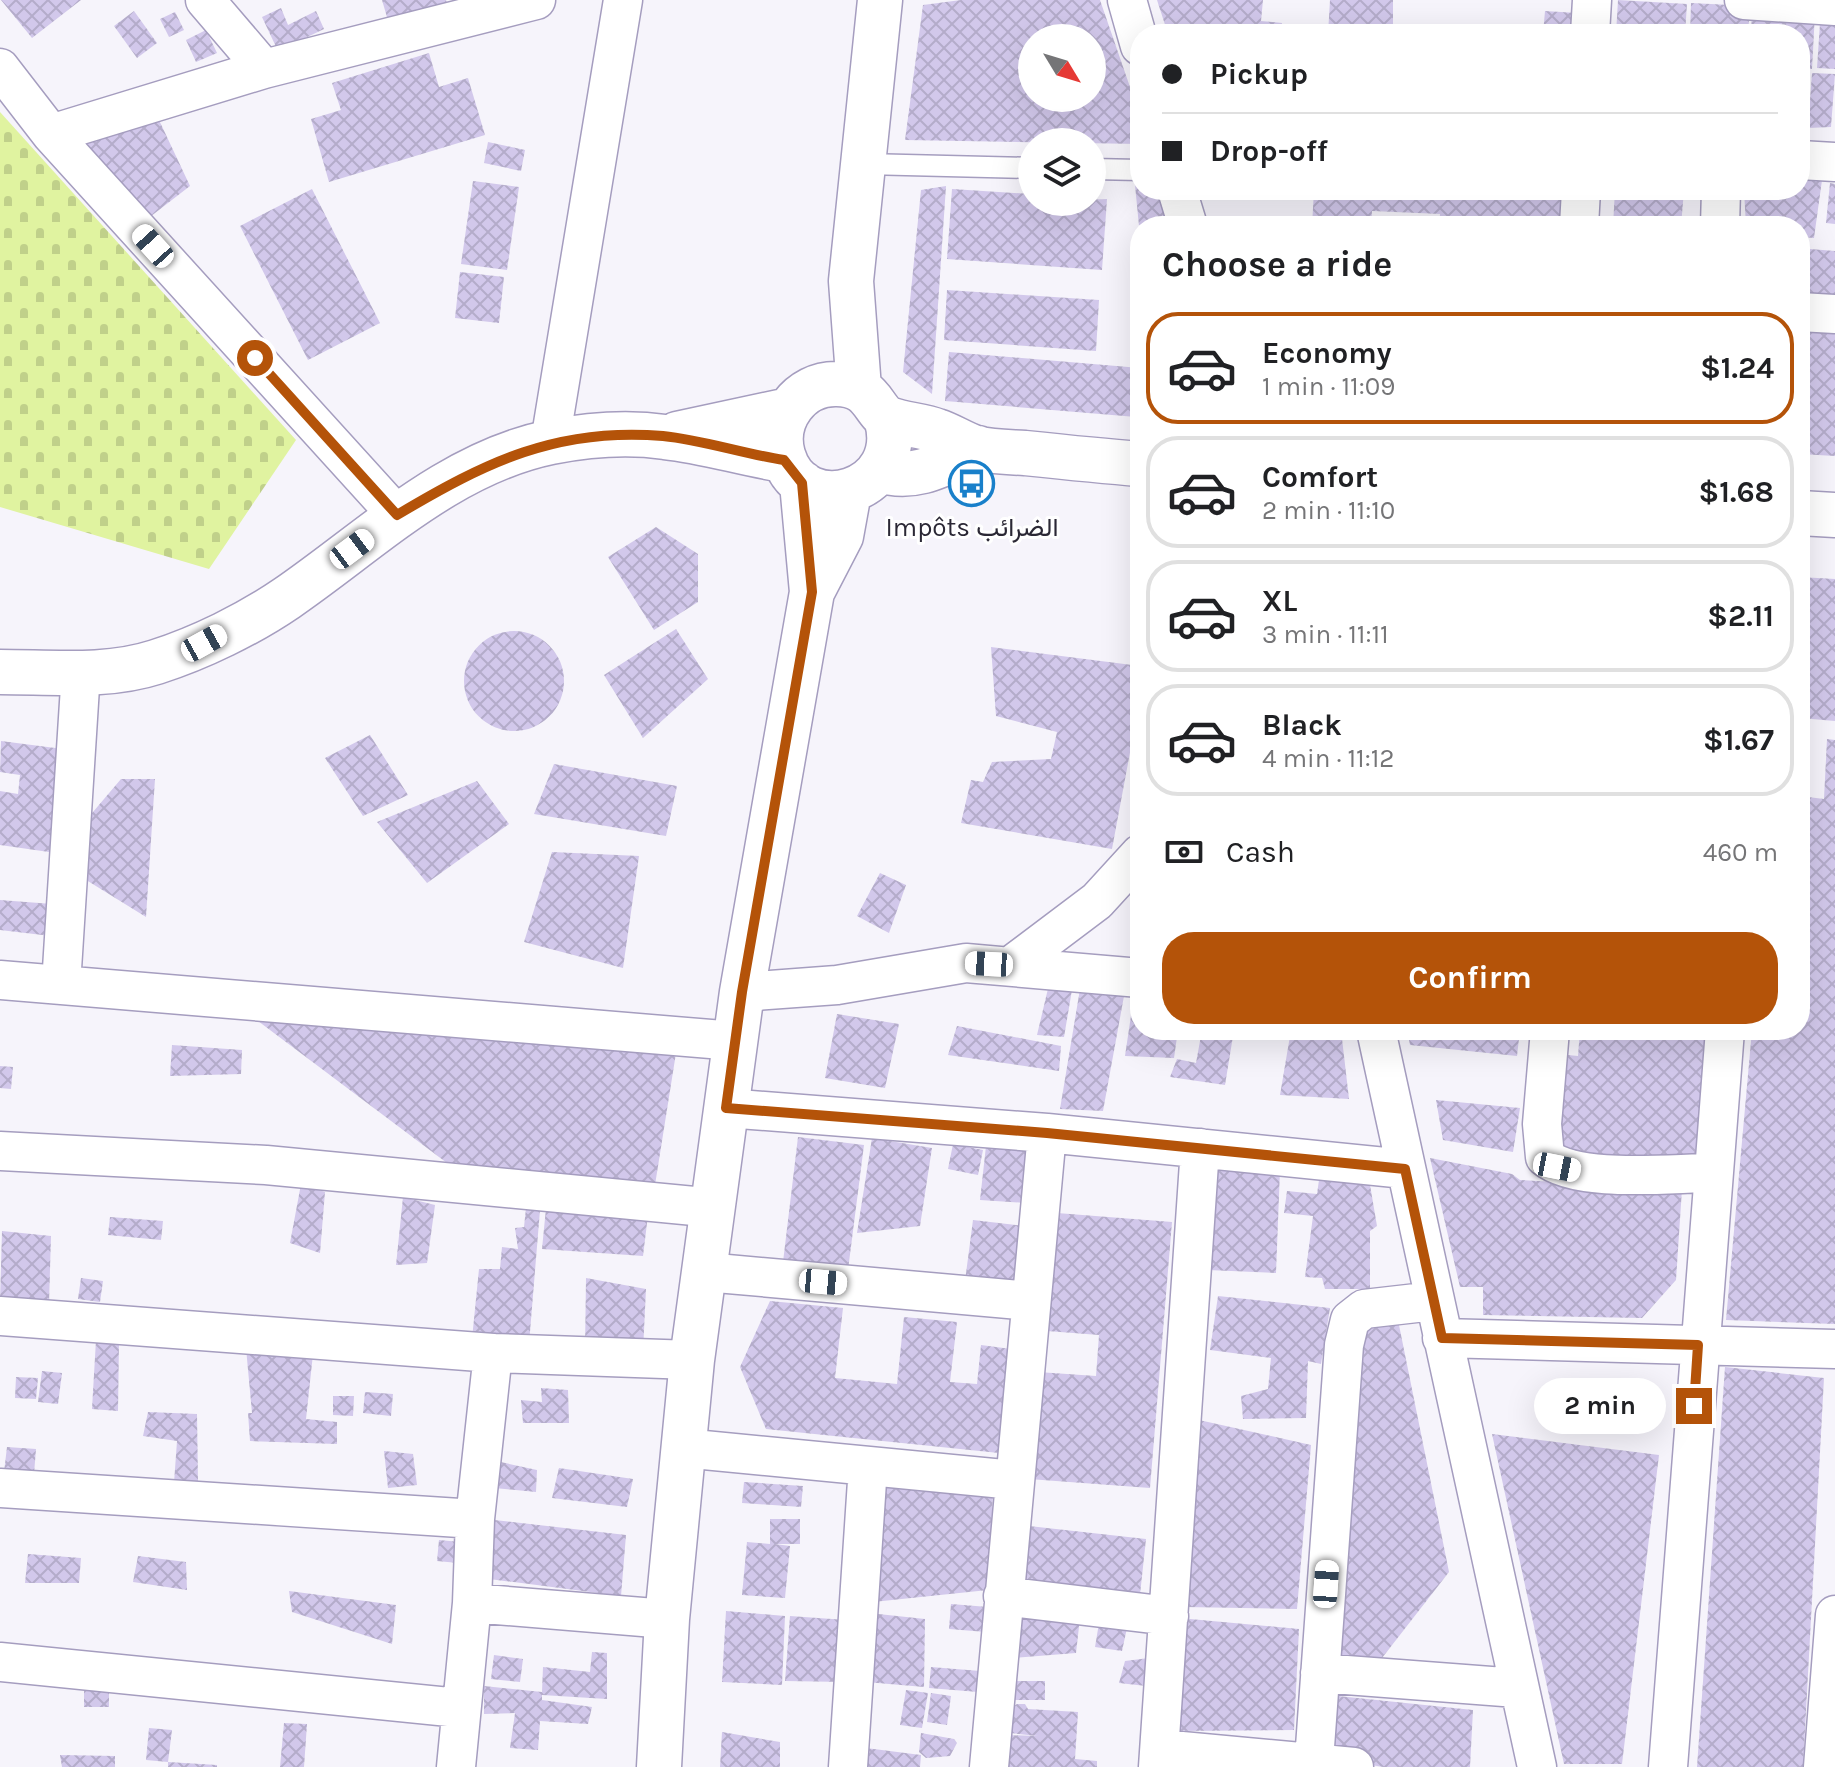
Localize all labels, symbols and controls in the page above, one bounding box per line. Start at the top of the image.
north arrow [1018,24,1106,112]
map controls [1018,24,1106,216]
text: Pickup [1210,56,1308,92]
button: layers [1018,128,1106,216]
text: Drop-off [1210,133,1328,169]
car [128,220,178,272]
text: Choose a ride [1162,243,1392,285]
icon: car [1166,332,1238,404]
text: Economy [1262,335,1392,371]
route start [237,340,273,376]
text: $1.24 [1700,350,1774,386]
text: 1 min · 11:09 [1262,371,1395,402]
icon: car [1166,456,1238,528]
text: Comfort [1262,459,1378,495]
bus stop icon: Impôts الضرائب [948,460,996,508]
text: $1.68 [1699,474,1774,510]
text: 2 min · 11:10 [1262,495,1395,526]
place label: Impôts الضرائب [886,512,1058,543]
car [326,525,378,573]
icon: car [1166,580,1238,652]
text: XL [1262,583,1297,619]
text: $2.11 [1707,598,1774,634]
text: 3 min · 11:11 [1262,619,1389,650]
car [177,621,231,665]
icon: car [1166,704,1238,776]
text: Black [1262,707,1342,743]
text: $1.67 [1703,722,1774,758]
text: 4 min · 11:12 [1262,743,1394,774]
icon: cash [1162,830,1206,874]
text: Cash [1226,834,1295,870]
text: 460 m [1703,837,1778,868]
button: Confirm [1162,932,1778,1024]
car [964,951,1014,977]
car [1531,1151,1583,1183]
car [798,1268,848,1296]
callout: 2 min [1534,1378,1666,1434]
route end [1676,1388,1712,1424]
text: 2 min [1564,1390,1636,1421]
car [1312,1559,1340,1609]

